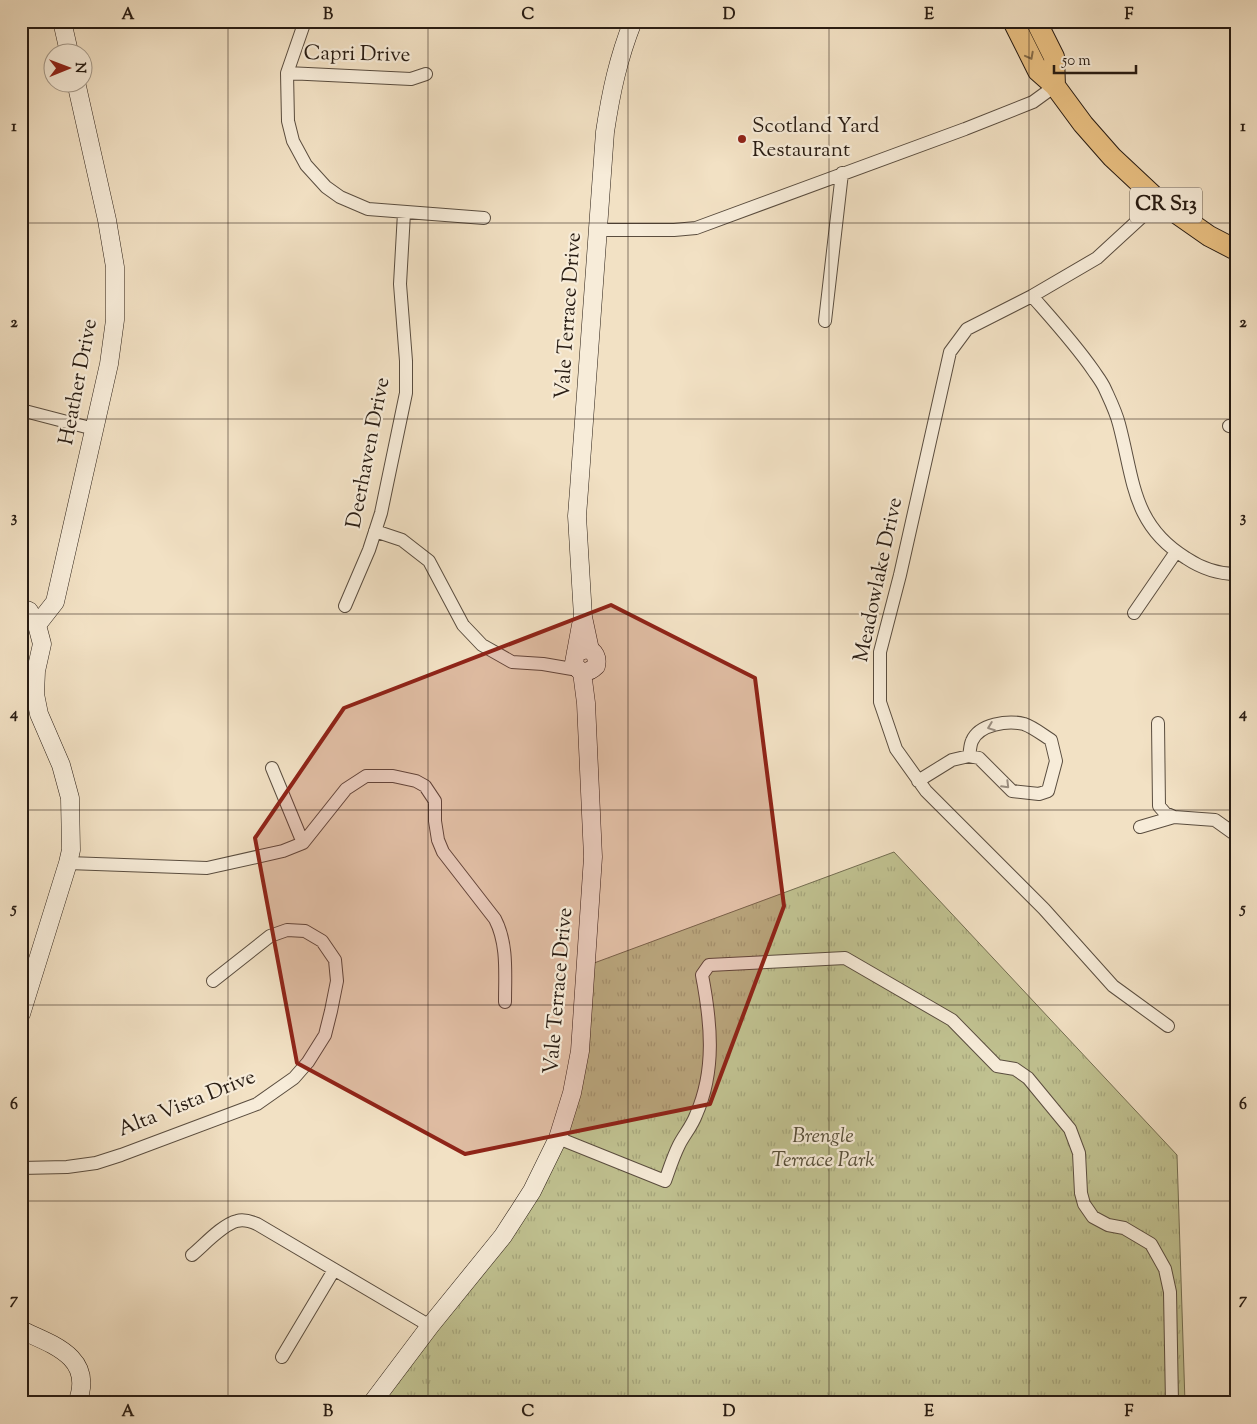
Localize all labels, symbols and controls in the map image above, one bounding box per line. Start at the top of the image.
text: A [122,4,135,27]
text: B [323,4,333,27]
text: C [522,4,535,27]
text: D [723,4,736,27]
text: E [924,4,934,27]
text: F [1125,4,1134,27]
street label: Capri Drive [303,39,411,71]
north arrow [42,42,92,92]
scale bar [1054,42,1137,74]
one-way arrow [1024,51,1034,60]
text: 50 m [1061,51,1091,72]
text: N [69,62,89,74]
place label: Scotland Yard Restaurant [752,112,879,166]
text: 1 [11,116,17,139]
text: 1 [1240,116,1246,139]
marker: Scotland Yard Restaurant [736,133,748,145]
road number: CR S13 [1130,188,1202,222]
street label: Vale Terrace Drive [548,231,590,401]
text: 2 [10,312,18,335]
text: 2 [1239,312,1247,335]
street label: Heather Drive [52,316,106,448]
street label: Deerhaven Drive [340,375,398,531]
street label: Meadowlake Drive [847,495,911,665]
text: 3 [11,507,18,530]
text: 3 [1240,507,1247,530]
text: 4 [9,703,18,726]
text: 4 [1238,703,1247,726]
one-way arrow [987,721,996,731]
one-way arrow [1000,779,1009,788]
text: 5 [9,898,17,921]
text: 5 [1238,898,1246,921]
street label: Vale Terrace Drive [537,906,581,1076]
street label: Alta Vista Drive [114,1063,260,1145]
text: 6 [10,1094,18,1117]
text: 6 [1239,1094,1247,1117]
park label: Brengle Terrace Park [771,1122,875,1176]
text: 7 [10,1289,19,1312]
text: 7 [1239,1289,1248,1312]
text: A [122,1401,135,1424]
text: B [323,1401,333,1424]
text: C [522,1401,535,1424]
text: D [723,1401,736,1424]
text: E [924,1401,934,1424]
text: F [1125,1401,1134,1424]

